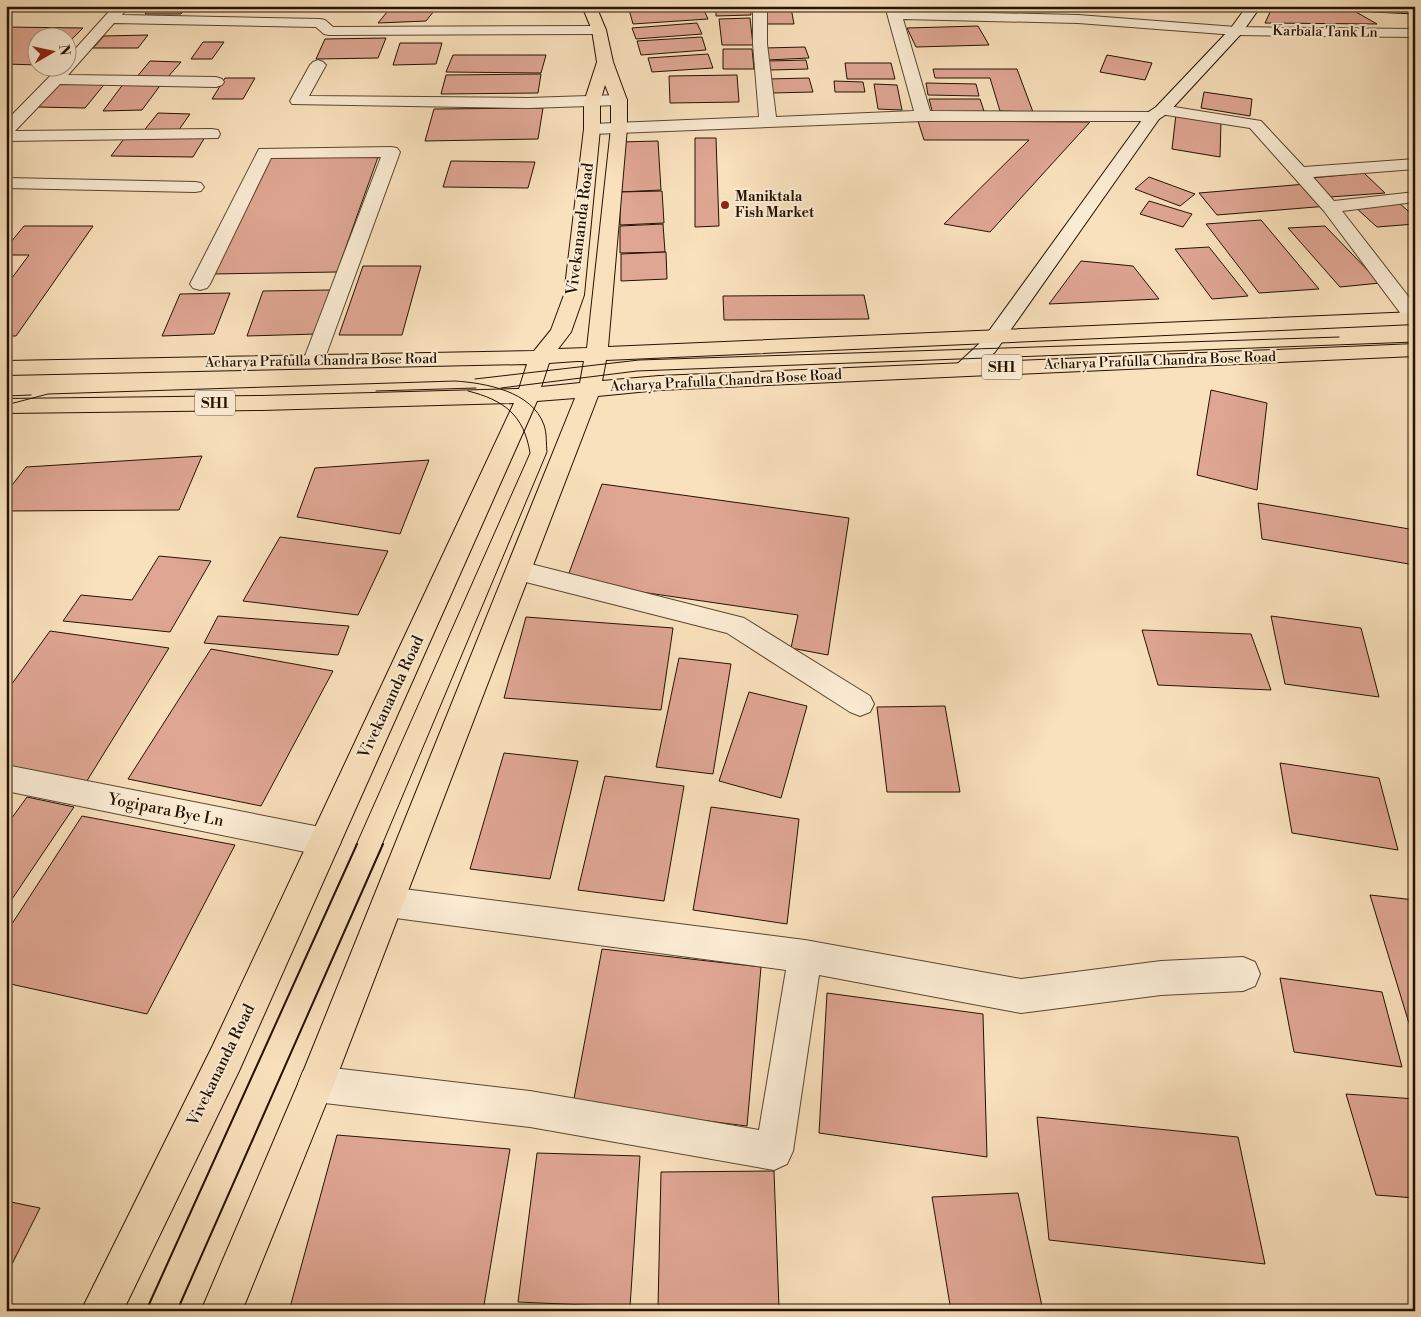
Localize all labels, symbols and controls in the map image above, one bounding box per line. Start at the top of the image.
street label: Karbala Tank Ln [1272,22,1378,42]
north arrow [28,28,78,78]
text: N [54,43,74,57]
street label: Vivekananda Road [562,162,598,297]
place label: Maniktala Fish Market [735,188,815,222]
marker: Maniktala Fish Market [719,199,731,211]
street label: Acharya Prafulla Chandra Bose Road [1043,348,1276,374]
street label: Acharya Prafulla Chandra Bose Road [204,350,437,372]
road number: SH1 [982,354,1022,380]
street label: Acharya Prafulla Chandra Bose Road [608,366,843,396]
road number: SH1 [195,390,235,416]
street label: Vivekananda Road [353,632,428,763]
street label: Yogipara Bye Ln [106,789,226,831]
street label: Vivekananda Road [182,1001,259,1130]

